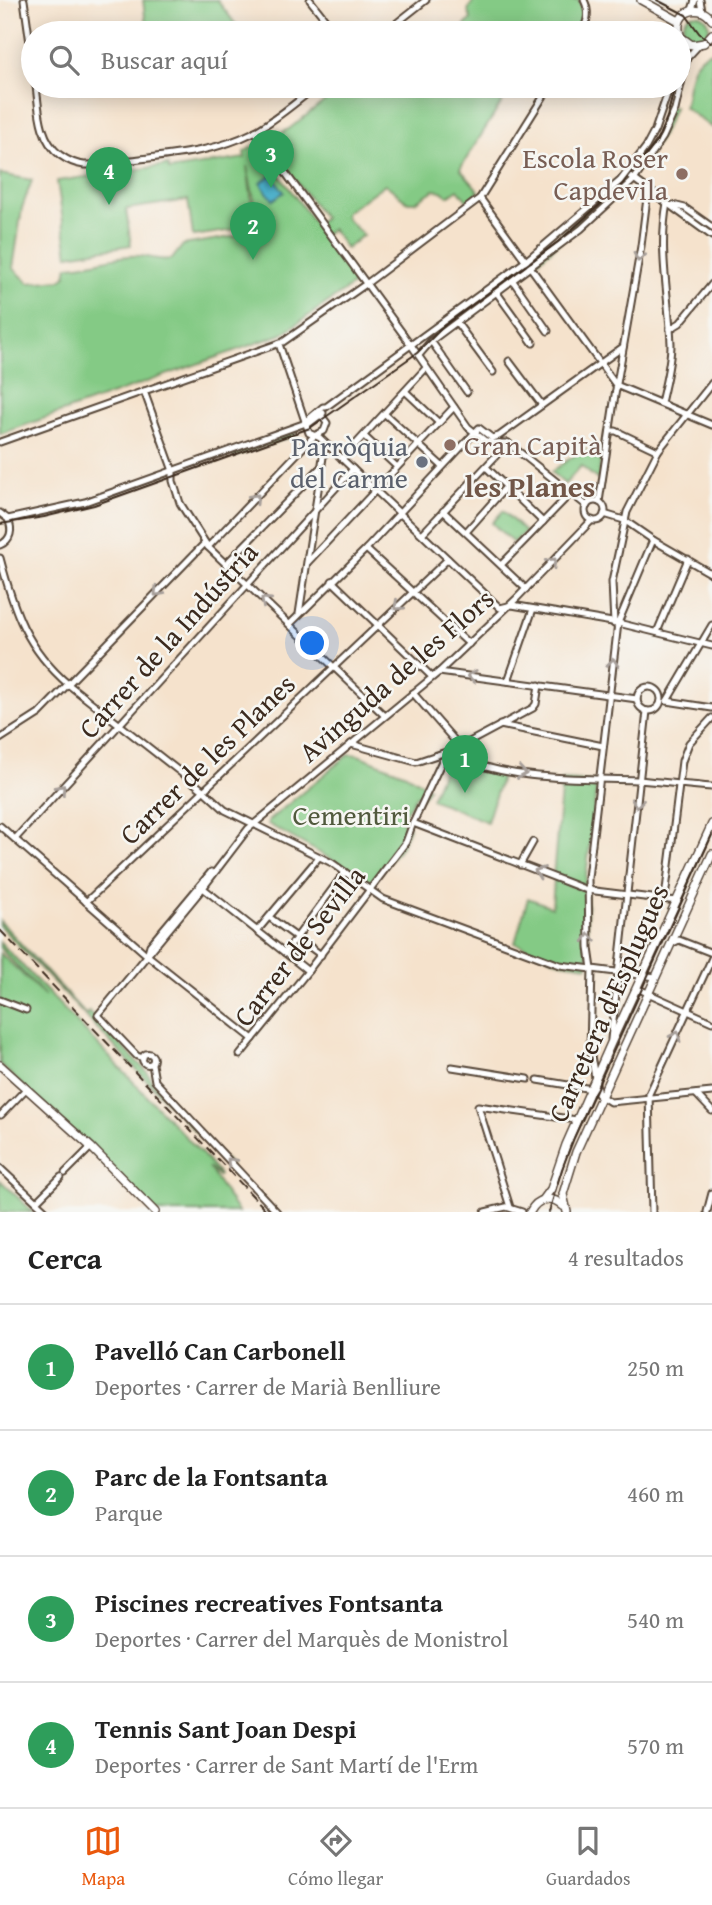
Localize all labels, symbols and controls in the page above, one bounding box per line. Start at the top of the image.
search box [21,21,691,98]
text: Buscar aquí [101,40,228,79]
icon: search [45,41,83,79]
pin: 3 [248,130,294,188]
place label: Escola Roser Capdevila [523,137,669,210]
pin: 4 [86,147,132,205]
marker: Escola Roser Capdevila [674,166,690,182]
pin: 2 [230,202,276,260]
one-way arrow [632,251,647,263]
place label: Gran Capità [464,424,602,465]
place label: Parròquia del Carme [290,425,409,498]
marker: Gran Capità [442,437,458,453]
marker: Parròquia del Carme [414,454,430,470]
district label: les Planes [464,464,596,508]
one-way arrow [247,493,260,506]
street label: Carrer de la Indústria [68,532,268,747]
one-way arrow [544,557,557,570]
street label: Avinguda de les Flors [289,578,503,771]
one-way arrow [153,584,166,597]
one-way arrow [260,597,273,609]
one-way arrow [393,598,406,610]
your location [295,626,329,660]
one-way arrow [606,657,621,669]
street label: Carrer de les Planes [109,664,304,853]
one-way arrow [466,669,478,684]
pin: 1 [442,735,488,793]
one-way arrow [516,765,528,780]
one-way arrow [53,784,66,797]
park label: Cementiri [292,794,410,835]
one-way arrow [630,798,645,809]
street label: Carrer de Sevilla [223,856,375,1035]
one-way arrow [534,866,546,880]
street label: Carretera d'Esplugues [537,877,678,1128]
one-way arrow [582,932,597,943]
one-way arrow [668,1031,682,1043]
one-way arrow [226,1157,239,1170]
text: Cerca [28,1236,102,1280]
text: 4 resultados [568,1241,684,1274]
text: Pavelló Can Carbonell [95,1331,346,1370]
text: 1 [45,1351,57,1384]
text: 250 m [627,1351,684,1384]
text: Deportes · Carrer de Marià Benlliure [95,1370,441,1403]
text: Parc de la Fontsanta [95,1457,328,1496]
text: 2 [45,1477,57,1510]
text: 460 m [627,1477,684,1510]
text: Parque [95,1496,163,1529]
text: Piscines recreatives Fontsanta [95,1583,443,1622]
text: 3 [45,1603,57,1636]
text: 540 m [627,1603,684,1636]
text: Deportes · Carrer del Marquès de Monistrol [95,1622,508,1655]
text: Tennis Sant Joan Despi [95,1709,357,1748]
text: 4 [45,1729,57,1762]
text: 570 m [627,1729,684,1762]
text: Deportes · Carrer de Sant Martí de l'Erm [95,1748,478,1781]
tab: Mapa [81,1822,125,1892]
tab: Cómo llegar [288,1822,383,1892]
tab: Guardados [546,1822,631,1892]

